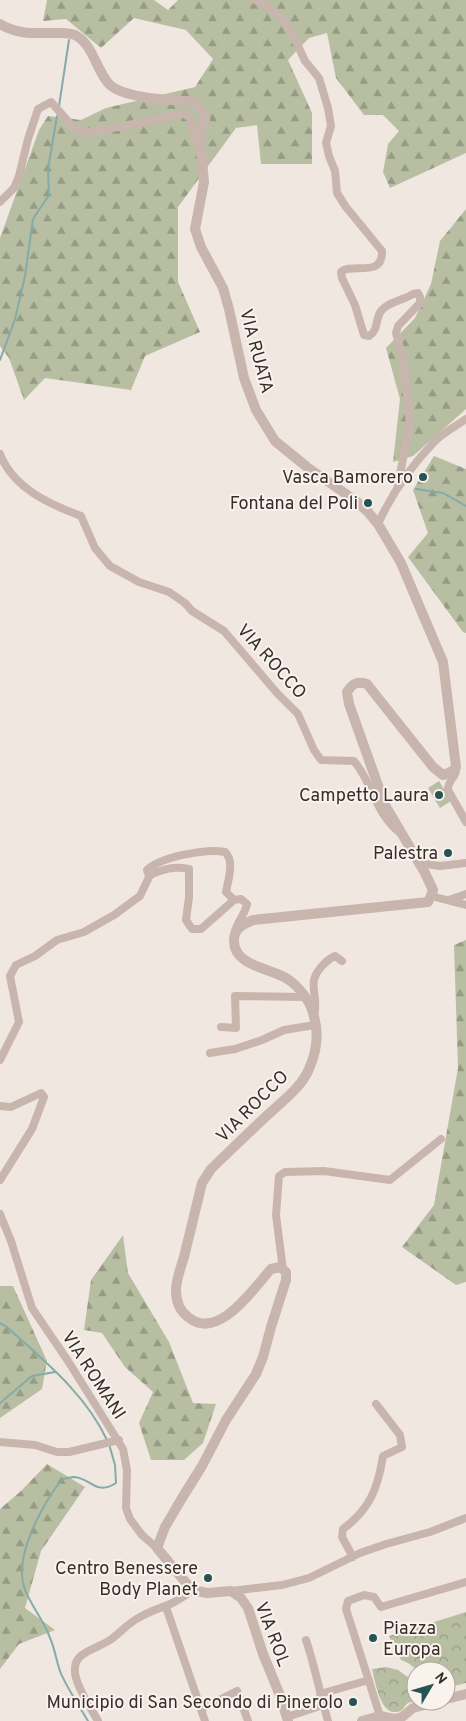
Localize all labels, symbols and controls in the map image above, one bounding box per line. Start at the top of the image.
street label: VIA RUATA [233,307,278,396]
place label: Vasca Bamorero [282,467,413,490]
marker: Vasca Bamorero [417,471,429,483]
place label: Fontana del Poli [230,493,358,516]
marker: Fontana del Poli [362,497,374,509]
street label: VIA ROCCO [231,620,311,704]
place label: Campetto Laura [299,785,429,808]
marker: Campetto Laura [433,789,445,801]
place label: Palestra [373,843,438,866]
marker: Palestra [442,847,454,859]
street label: VIA ROCCO [212,1066,294,1148]
street label: VIA ROMANI [56,1327,130,1424]
place label: Centro Benessere Body Planet [55,1558,198,1602]
marker: Centro Benessere Body Planet [202,1572,214,1584]
street label: VIA ROL [249,1599,294,1670]
place label: Piazza Europa [383,1618,440,1662]
marker: Piazza Europa [367,1632,379,1644]
north arrow [406,1661,456,1711]
text: N [430,1670,450,1688]
place label: Municipio di San Secondo di Pinerolo [46,1692,343,1715]
marker: Municipio di San Secondo di Pinerolo [347,1696,359,1708]

